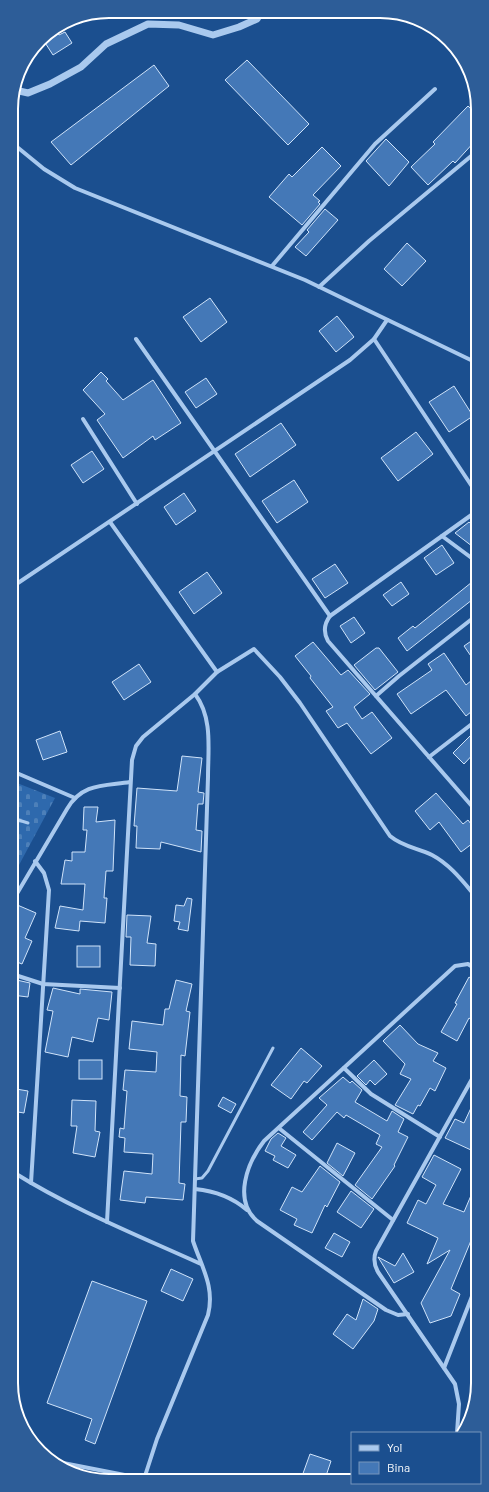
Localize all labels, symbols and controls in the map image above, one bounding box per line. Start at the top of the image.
legend [351,1432,481,1484]
text: Yol [387,1440,402,1454]
text: Bina [387,1460,410,1474]

